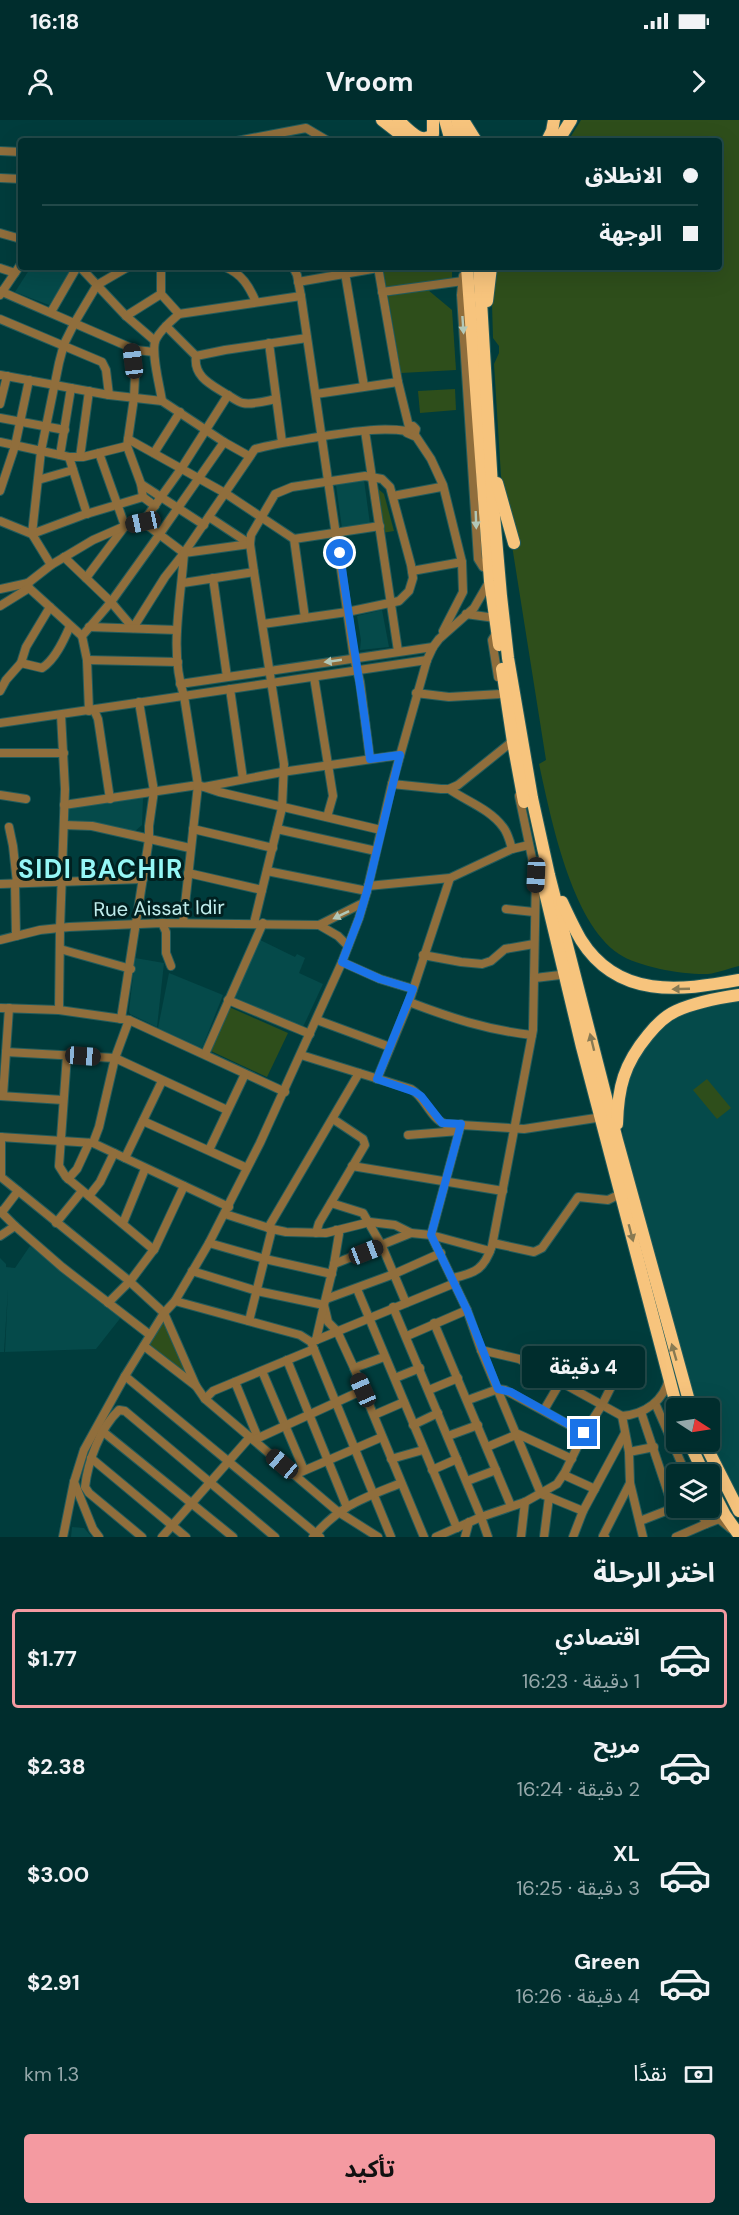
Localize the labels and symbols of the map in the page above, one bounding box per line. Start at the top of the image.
one-way arrow [459,316,468,335]
car [122,342,144,380]
car [124,509,162,535]
one-way arrow [472,510,481,529]
route start [326,539,353,566]
one-way arrow [324,657,343,666]
district label: SIDI BACHIR [18,852,184,886]
car [526,857,546,893]
street label: Rue Aissat Idir [93,894,225,922]
one-way arrow [333,910,350,919]
one-way arrow [672,984,691,994]
one-way arrow [587,1033,597,1051]
car [64,1046,102,1066]
one-way arrow [626,1224,636,1242]
car [346,1237,386,1267]
one-way arrow [669,1343,678,1361]
callout: 4 دقيقة [522,1346,646,1388]
car [347,1370,379,1410]
north arrow [666,1398,720,1452]
route end [570,1419,597,1446]
car [262,1446,302,1482]

